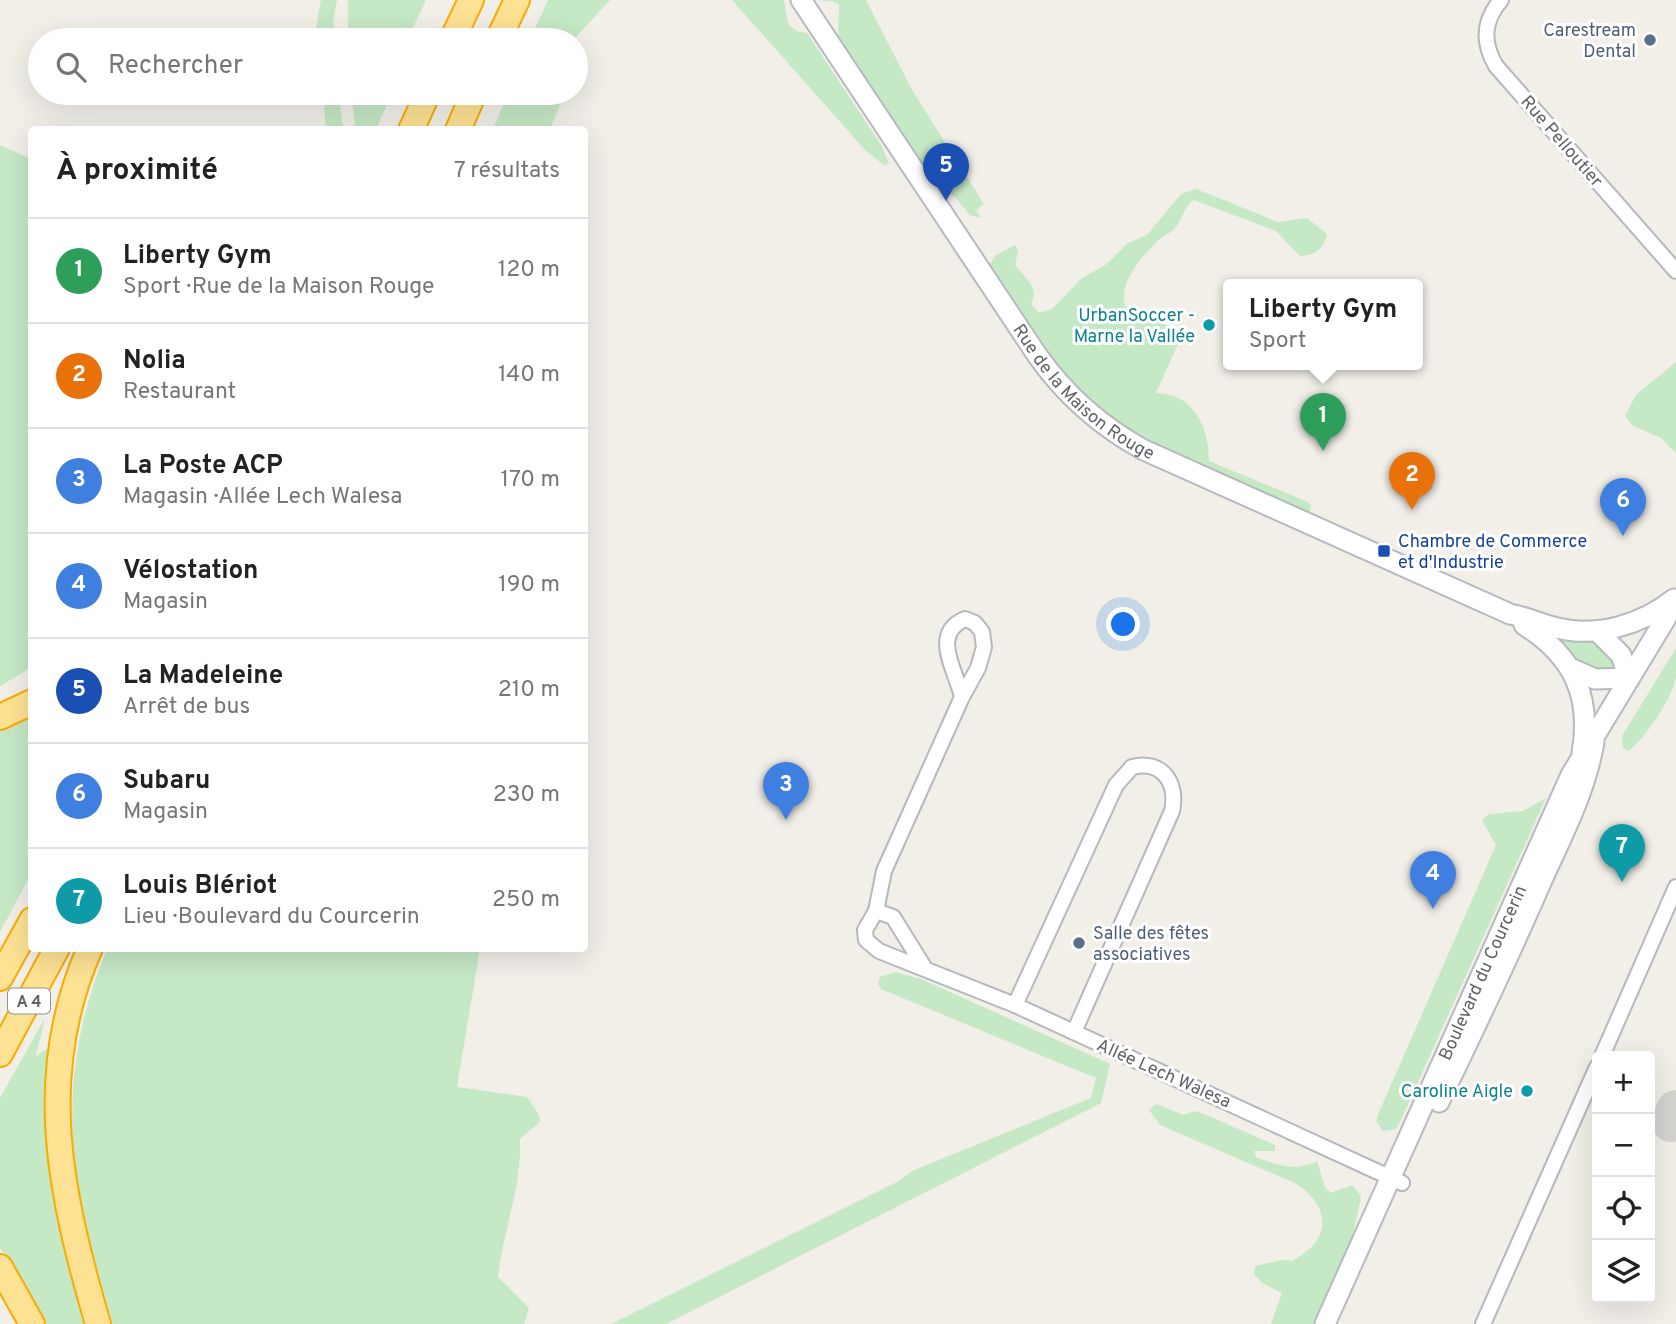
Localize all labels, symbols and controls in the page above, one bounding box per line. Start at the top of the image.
place label: Carestream Dental [1543,20,1636,64]
search box [28,28,588,105]
marker: Carestream Dental [1642,32,1658,48]
icon: search [52,48,90,86]
text: Rechercher [108,50,243,83]
street label: Rue Pelloutier [1515,91,1607,193]
pin: 5 [923,143,969,201]
text: À proximité [56,153,218,190]
text: 7 résultats [454,157,560,186]
text: Liberty Gym [123,240,272,273]
text: 1 [74,256,84,285]
text: 120 m [498,256,560,285]
text: Sport · Rue de la Maison Rouge [123,273,434,302]
popup [1223,279,1423,370]
text: Liberty Gym [1249,294,1397,327]
place label: UrbanSoccer - Marne la Vallée [1074,305,1195,349]
marker: UrbanSoccer - Marne la Vallée [1201,317,1217,333]
street label: Rue de la Maison Rouge [1007,320,1158,466]
text: Sport [1249,327,1307,356]
text: Nolia [123,345,186,378]
text: 2 [72,361,86,390]
text: 140 m [498,361,560,390]
text: Restaurant [123,378,236,407]
pin: 1 [1300,393,1346,451]
text: La Poste ACP [123,450,282,483]
pin: 2 [1389,452,1435,510]
text: 3 [72,466,86,495]
text: 170 m [501,466,560,495]
pin: 6 [1600,478,1646,536]
text: Magasin · Allée Lech Walesa [123,483,402,512]
place label: Chambre de Commerce et d'Industrie [1398,531,1587,575]
marker: Chambre de Commerce et d'Industrie [1376,543,1392,559]
text: Vélostation [123,555,258,588]
text: 4 [72,571,86,600]
text: 190 m [498,571,560,600]
text: Magasin [123,588,208,617]
your location [1106,607,1140,641]
text: La Madeleine [123,660,283,693]
text: 5 [72,676,86,705]
text: 210 m [498,676,560,705]
text: Arrêt de bus [123,693,250,722]
pin: 3 [763,762,809,820]
text: Subaru [123,765,210,798]
text: 6 [72,781,86,810]
text: 230 m [493,781,560,810]
text: Magasin [123,798,208,827]
pin: 7 [1599,824,1645,882]
pin: 4 [1410,851,1456,909]
text: Louis Blériot [123,870,277,903]
street label: Boulevard du Courcerin [1435,882,1533,1064]
text: 7 [73,886,85,915]
text: 250 m [492,886,560,915]
text: Lieu · Boulevard du Courcerin [123,903,420,932]
place label: Salle des fêtes associatives [1093,923,1209,967]
marker: Salle des fêtes associatives [1071,935,1087,951]
road number: A 4 [8,988,50,1014]
street label: Allée Lech Walesa [1093,1034,1234,1114]
map controls [1592,1051,1655,1303]
button: + [1592,1051,1655,1114]
place label: Caroline Aigle [1401,1081,1513,1104]
marker: Caroline Aigle [1519,1083,1535,1099]
button: − [1592,1114,1655,1177]
button: locate [1592,1177,1655,1240]
button: layers [1592,1240,1655,1303]

